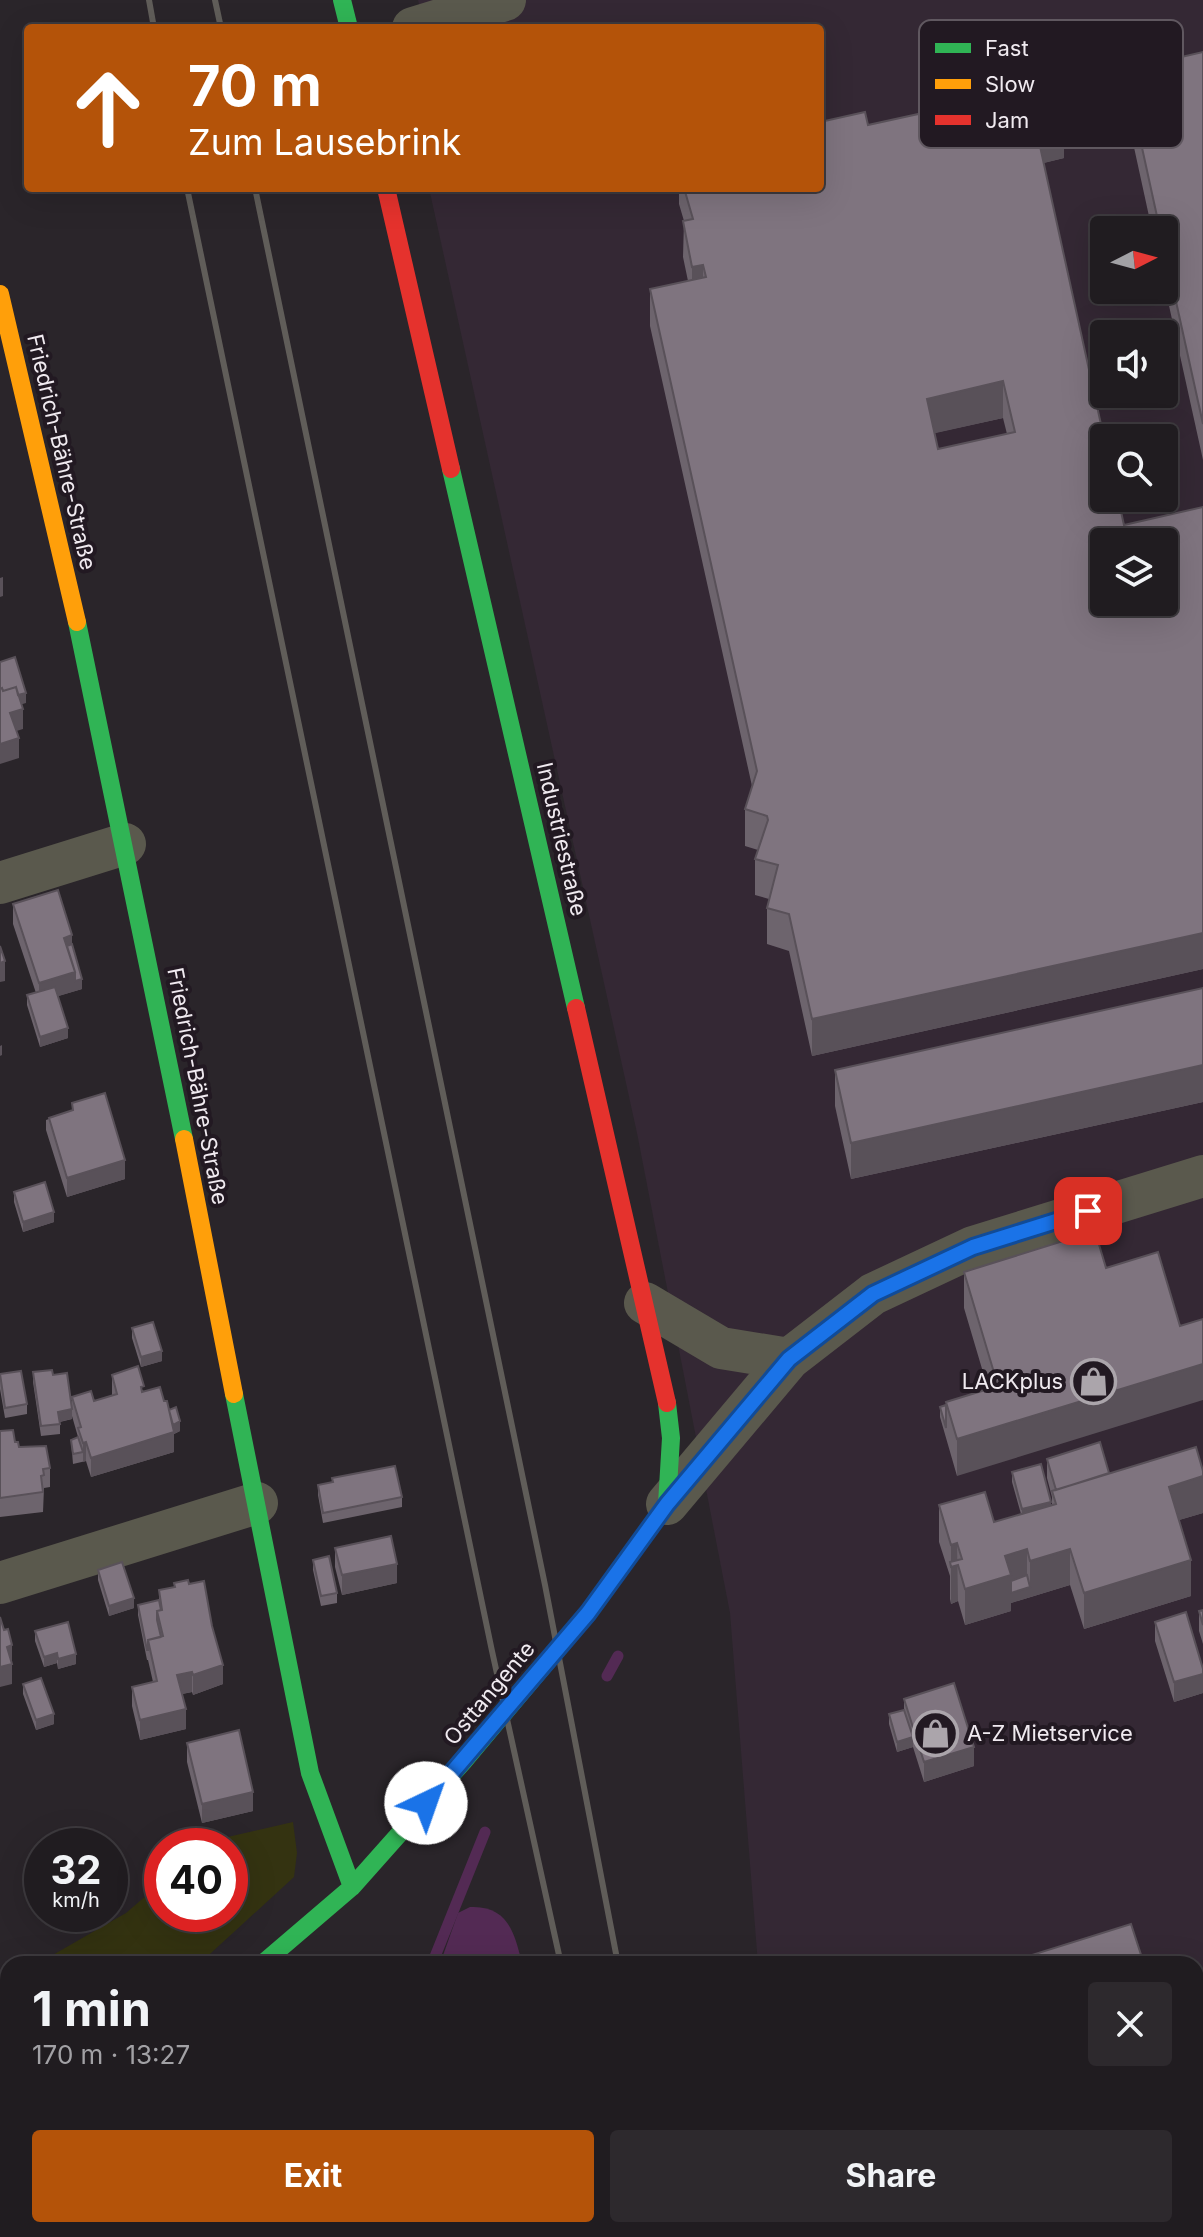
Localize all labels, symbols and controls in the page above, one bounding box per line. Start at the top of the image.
legend [919,20,1183,148]
text: Fast [985,35,1029,61]
text: 70 m [188,52,322,120]
icon: ahead [56,56,160,160]
text: Slow [985,71,1035,97]
text: Jam [985,107,1029,133]
text: Zum Lausebrink [188,120,461,164]
north arrow [1090,216,1178,304]
map controls [1090,216,1178,616]
button: sound [1090,320,1178,408]
street label: Friedrich-Bähre-Straße [22,332,102,572]
button: search [1090,424,1178,512]
button: layers [1090,528,1178,616]
street label: Industriestraße [532,760,592,918]
street label: Friedrich-Bähre-Straße [162,965,234,1207]
pin [1054,1177,1122,1245]
icon: arrive [1066,1189,1110,1233]
shop icon: LACKplus [1070,1357,1118,1405]
place label: LACKplus [962,1368,1063,1394]
street label: Osttangente [438,1636,540,1750]
shop icon: A-Z Mietservice [912,1709,960,1757]
place label: A-Z Mietservice [967,1720,1133,1746]
position arrow [384,1761,468,1845]
speed limit sign: 40 [144,1828,248,1932]
text: 32 [50,1845,102,1894]
text: km/h [52,1888,100,1912]
text: 1 min [32,1979,151,2038]
button: close [1088,1982,1172,2066]
text: 170 m · 13:27 [32,2039,190,2070]
button: Exit [32,2130,594,2222]
button: Share [610,2130,1172,2222]

